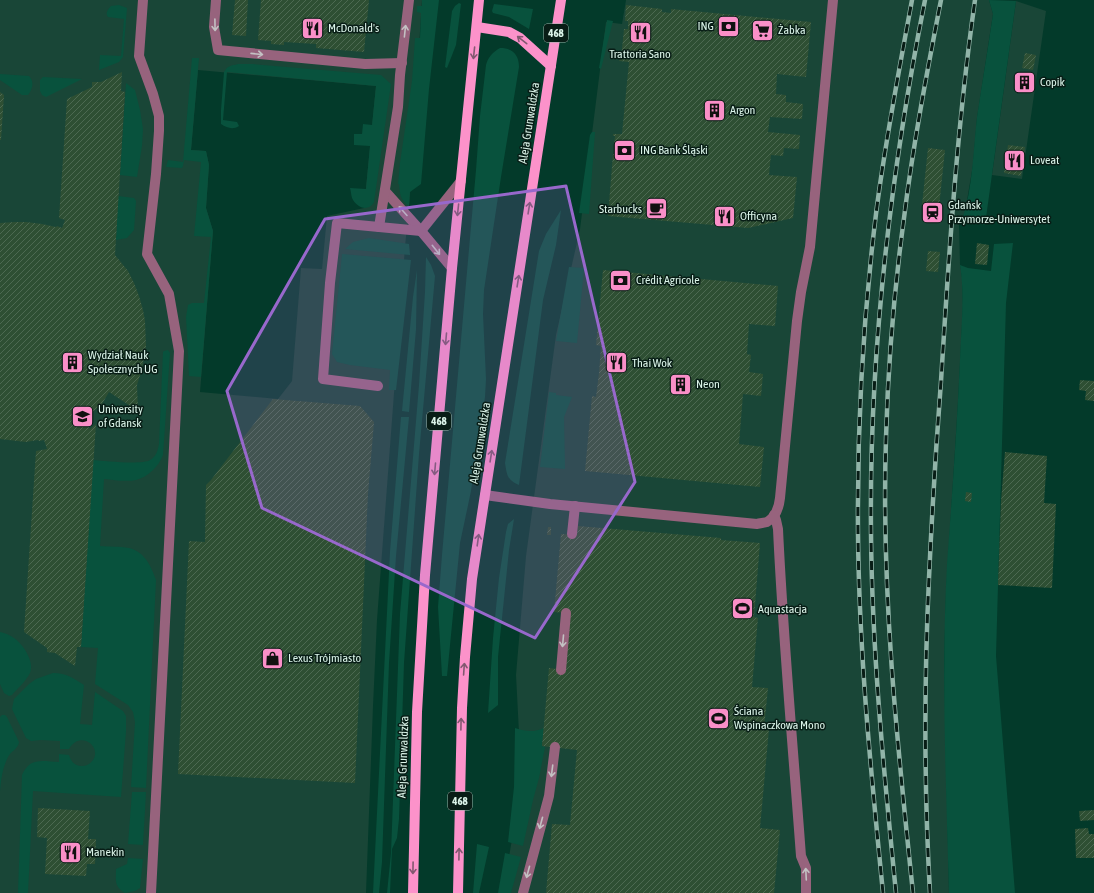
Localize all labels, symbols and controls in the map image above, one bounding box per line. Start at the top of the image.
bank icon: ING [716,13,742,39]
restaurant icon: McDonald's [299,15,325,41]
supermarket icon: Żabka [749,17,775,43]
one-way arrow [211,18,219,31]
place label: ING [697,19,714,33]
restaurant icon: Trattoria Sano [627,20,653,46]
place label: McDonald's [328,21,379,35]
place label: Żabka [778,23,806,37]
road number: 468 [544,24,568,42]
one-way arrow [401,25,409,38]
one-way arrow [516,36,527,44]
one-way arrow [470,46,478,59]
place label: Trattoria Sano [609,47,671,61]
one-way arrow [250,50,263,57]
building icon: Copik [1012,69,1038,95]
place label: Copik [1040,75,1065,89]
street label: Aleja Grunwaldzka [516,81,542,165]
building icon: Argon [701,97,727,123]
place label: Argon [730,103,755,117]
bank icon: ING Bank Śląski [612,137,638,163]
place label: ING Bank Śląski [640,143,708,157]
restaurant icon: Loveat [1002,147,1028,173]
place label: Loveat [1030,153,1060,167]
cafe icon: Starbucks [644,196,670,222]
place label: Gdańsk Przymorze-Uniwersytet [948,198,1051,226]
station icon: Gdańsk Przymorze-Uniwersytet [919,199,945,225]
one-way arrow [525,202,533,215]
place label: Starbucks [599,202,642,216]
one-way arrow [454,203,461,216]
restaurant icon: Officyna [712,203,738,229]
one-way arrow [399,206,408,216]
place label: Officyna [740,209,777,223]
one-way arrow [432,244,441,255]
bank icon: Crédit Agricole [607,267,633,293]
place label: Crédit Agricole [636,273,700,287]
one-way arrow [514,275,522,288]
one-way arrow [442,332,449,345]
place label: Wydział Nauk Społecznych UG [88,348,158,376]
building icon: Wydział Nauk Społecznych UG [59,349,85,375]
restaurant icon: Thai Wok [604,350,630,376]
place label: Thai Wok [632,356,673,370]
building icon: Neon [667,371,693,397]
place label: Neon [696,377,720,391]
street label: Aleja Grunwaldzka [467,401,493,485]
place label: University of Gdansk [98,402,143,430]
school or university icon: University of Gdansk [70,403,96,429]
road number: 468 [427,412,451,430]
one-way arrow [487,450,495,463]
one-way arrow [431,462,438,475]
one-way arrow [474,534,482,547]
sports icon: Aquastacja [729,596,755,622]
place label: Aquastacja [758,602,807,616]
one-way arrow [560,634,567,647]
shop icon: Lexus Trójmiasto [259,645,285,671]
place label: Lexus Trójmiasto [288,651,362,665]
one-way arrow [461,663,468,676]
place label: Ściana Wspinaczkowa Mono [734,704,826,732]
sports icon: Ściana Wspinaczkowa Mono [705,705,731,731]
street label: Aleja Grunwaldzka [395,716,411,798]
one-way arrow [458,718,465,731]
one-way arrow [548,765,556,778]
road number: 468 [448,792,472,810]
one-way arrow [537,816,545,829]
restaurant icon: Manekin [58,839,84,865]
place label: Manekin [86,845,124,859]
one-way arrow [455,848,462,861]
one-way arrow [409,861,417,874]
one-way arrow [524,865,531,878]
one-way arrow [802,868,809,881]

